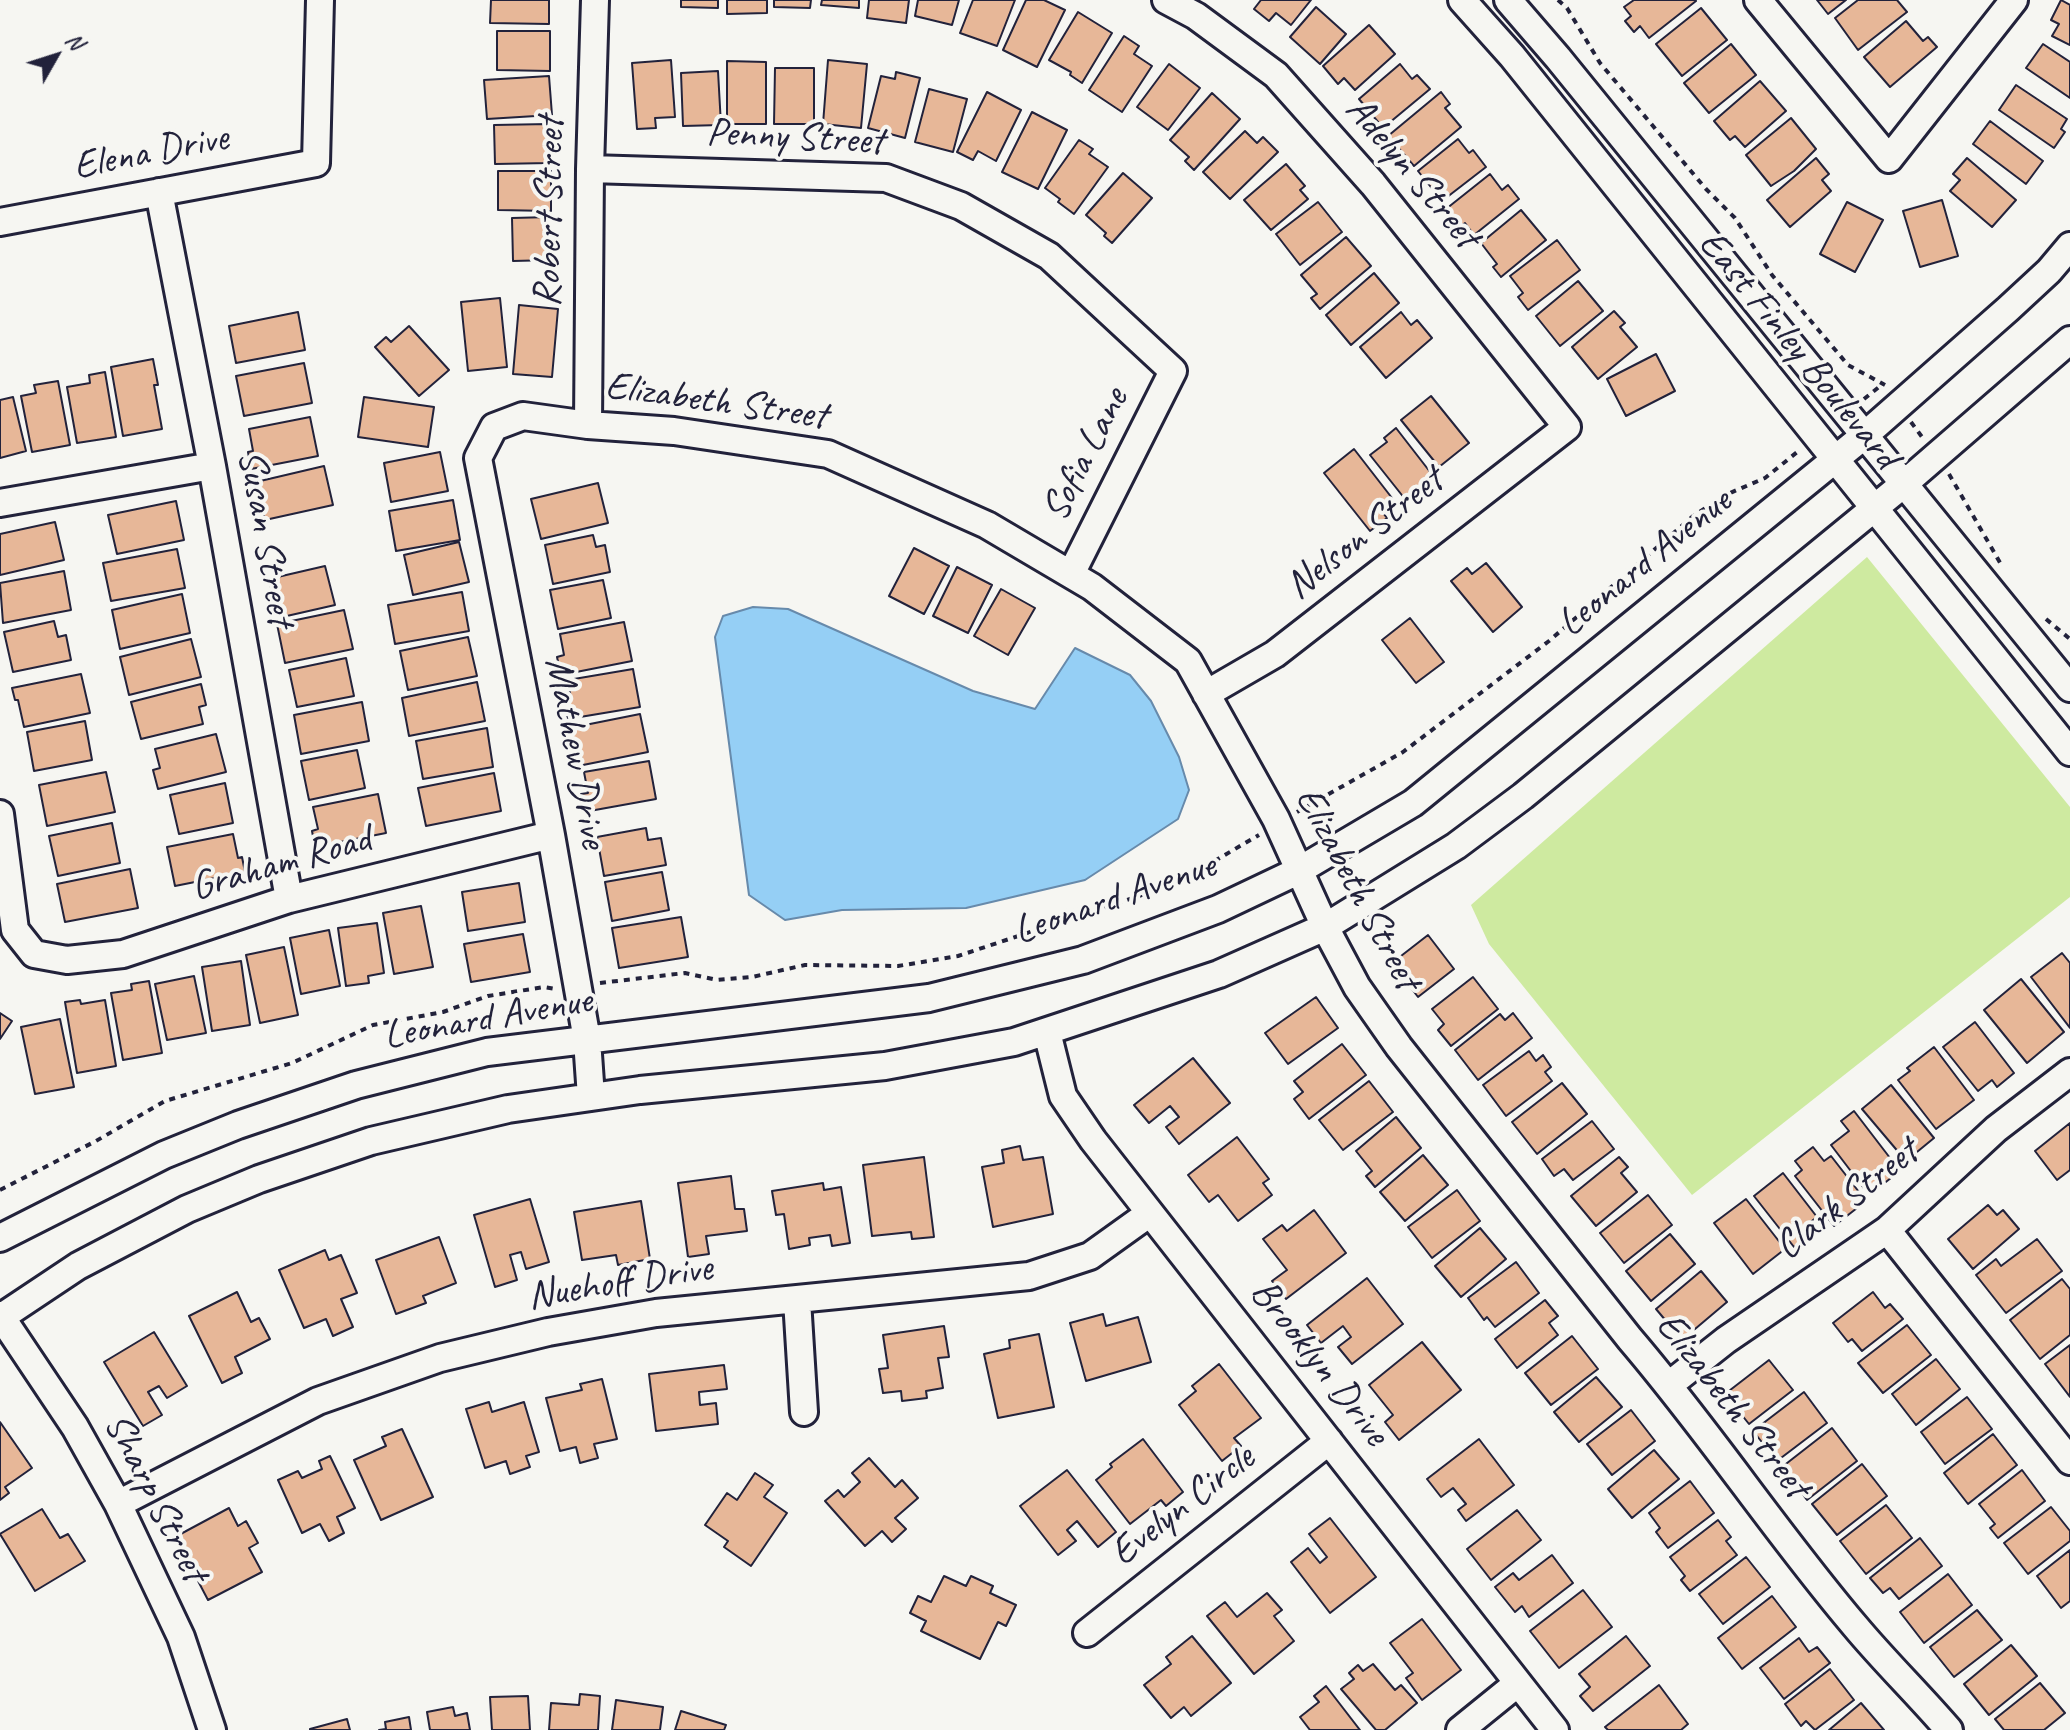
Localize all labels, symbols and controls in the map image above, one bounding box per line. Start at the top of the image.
north arrow [16,16,96,96]
text: N [59,27,90,55]
street label: Adelyn Street [1334,87,1490,259]
street label: Penny Street [705,109,885,167]
street label: Elena Drive [70,115,232,191]
street label: Robert Street [524,117,576,307]
street label: East Finley Boulevard [1687,221,1909,479]
street label: Elizabeth Street [602,363,830,441]
street label: Sofia Lane [1032,381,1140,529]
street label: Susan Street [226,446,304,630]
street label: Nelson Street [1277,457,1453,611]
street label: Leonard Avenue [1548,478,1742,648]
street label: Mathew Drive [533,654,617,852]
street label: Elizabeth Street [1284,779,1430,999]
street label: Graham Road [186,816,376,912]
street label: Leonard Avenue [1008,842,1222,956]
street label: Leonard Avenue [380,977,596,1061]
street label: Clark Street [1766,1129,1928,1271]
street label: Nuehoff Drive [524,1245,716,1321]
street label: Brooklyn Drive [1239,1270,1399,1456]
street label: Elizabeth Street [1645,1304,1819,1508]
street label: Sharp Street [92,1406,218,1590]
street label: Evelyn Circle [1101,1435,1265,1577]

